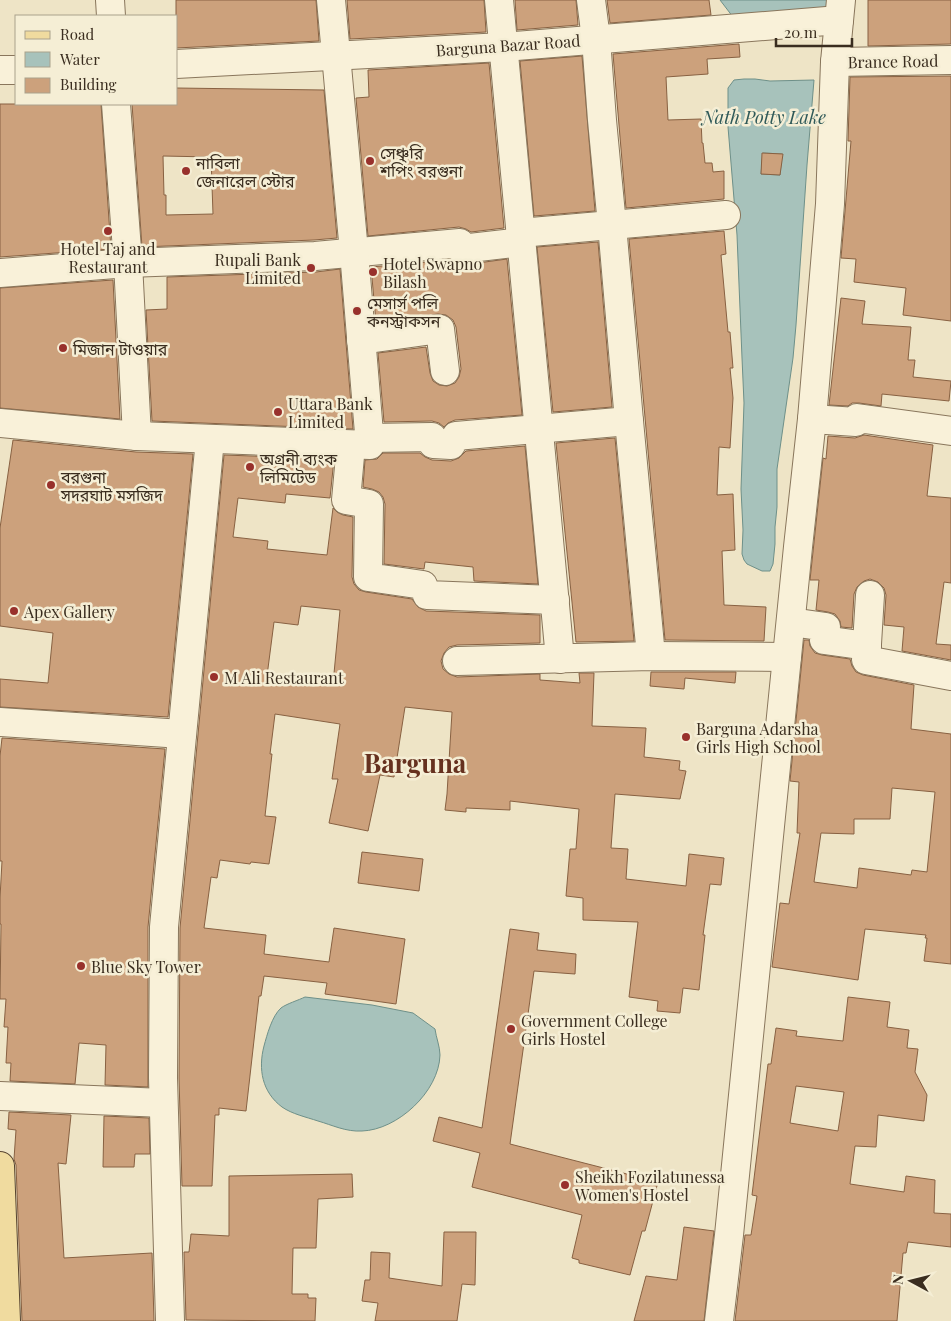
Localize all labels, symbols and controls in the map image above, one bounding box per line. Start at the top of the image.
legend [15,15,178,105]
scale bar [776,15,852,47]
text: 20 m [784,22,818,42]
text: Road [60,24,94,44]
street label: Barguna Bazar Road [435,29,581,61]
text: Water [59,49,100,69]
street label: Brance Road [847,50,939,72]
text: Building [60,74,117,94]
water label: Nath Potty Lake [700,105,826,129]
place label: সেঞ্চুরি শপিং বরগুনা [379,142,463,181]
place label: নাবিলা জেনারেল স্টোর [195,152,295,191]
marker: সেঞ্চুরি শপিং বরগুনা [364,155,376,167]
marker: নাবিলা জেনারেল স্টোর [180,165,192,177]
marker: Hotel Taj and Restaurant [102,225,114,237]
place label: Hotel Taj and Restaurant [60,238,156,277]
place label: Rupali Bank Limited [215,249,301,288]
place label: Hotel Swapno Bilash [383,253,483,292]
marker: Rupali Bank Limited [305,262,317,274]
marker: Hotel Swapno Bilash [367,266,379,278]
place label: মেসার্স পলি কনস্ট্রাকসন [366,292,441,331]
marker: মেসার্স পলি কনস্ট্রাকসন [351,305,363,317]
place label: মিজান টাওয়ার [72,338,168,359]
marker: মিজান টাওয়ার [57,342,69,354]
place label: Uttara Bank Limited [288,393,373,432]
marker: Uttara Bank Limited [272,406,284,418]
place label: অগ্রনী ব্যংক লিমিটেড [259,448,338,487]
marker: অগ্রনী ব্যংক লিমিটেড [244,461,256,473]
place label: বরগুনা সদরঘাট মসজিদ [60,466,164,505]
marker: বরগুনা সদরঘাট মসজিদ [45,479,57,491]
place label: Apex Gallery [23,601,115,622]
marker: Apex Gallery [8,605,20,617]
place label: M Ali Restaurant [224,667,344,688]
marker: M Ali Restaurant [208,671,220,683]
place label: Barguna Adarsha Girls High School [696,718,821,757]
marker: Barguna Adarsha Girls High School [680,731,692,743]
district label: Barguna [364,745,467,780]
place label: Blue Sky Tower [91,956,201,977]
marker: Blue Sky Tower [75,960,87,972]
place label: Government College Girls Hostel [521,1010,668,1049]
marker: Government College Girls Hostel [505,1023,517,1035]
place label: Sheikh Fozilatunessa Women's Hostel [574,1166,725,1205]
marker: Sheikh Fozilatunessa Women's Hostel [559,1179,571,1191]
north arrow [886,1256,936,1306]
text: N [888,1273,908,1286]

